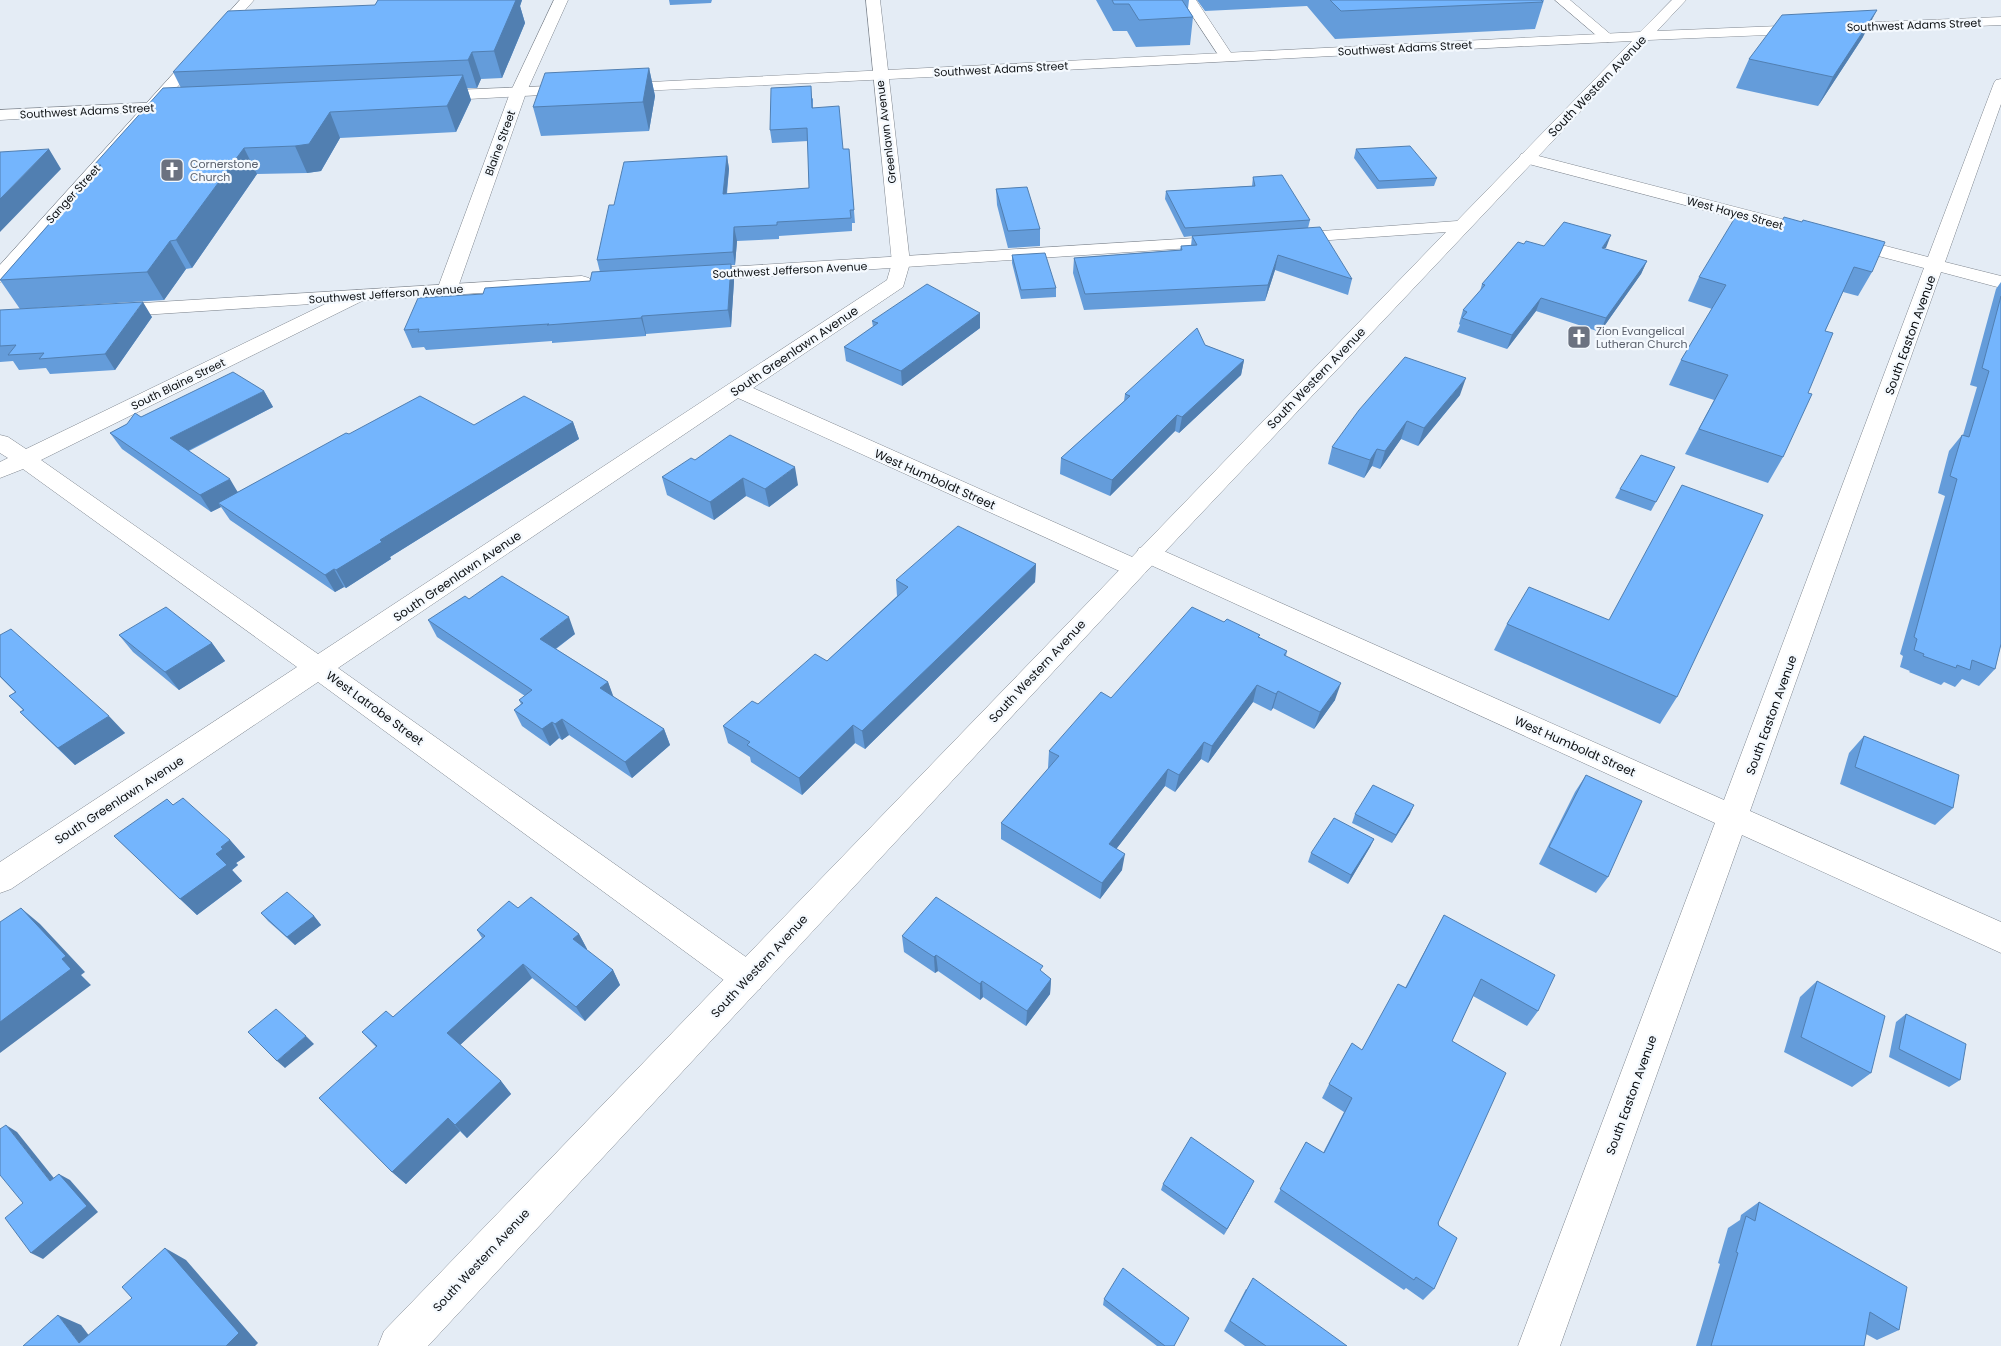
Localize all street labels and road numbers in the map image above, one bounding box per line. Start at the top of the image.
street label: Southwest Adams Street [1846,15,1982,35]
street label: South Western Avenue [1544,31,1650,141]
street label: Southwest Adams Street [1337,36,1473,60]
street label: Southwest Adams Street [933,57,1069,81]
street label: Greenlawn Avenue [872,79,900,184]
street label: Southwest Adams Street [19,99,155,123]
street label: Blaine Street [481,108,519,178]
street label: Sanger Street [42,161,104,227]
street label: West Hayes Street [1685,192,1785,234]
street label: Southwest Jefferson Avenue [712,258,868,282]
street label: South Easton Avenue [1880,273,1940,397]
street label: Southwest Jefferson Avenue [308,281,464,307]
street label: South Greenlawn Avenue [727,302,861,400]
street label: South Western Avenue [1263,323,1369,433]
street label: South Blaine Street [128,354,228,414]
street label: West Humboldt Street [872,445,998,513]
street label: South Greenlawn Avenue [390,527,524,625]
street label: South Western Avenue [985,616,1089,726]
street label: South Easton Avenue [1741,653,1801,777]
street label: West Latrobe Street [323,667,427,749]
street label: West Humboldt Street [1512,712,1638,780]
street label: South Greenlawn Avenue [51,752,187,848]
street label: South Western Avenue [707,911,811,1021]
street label: South Easton Avenue [1601,1033,1661,1157]
street label: South Western Avenue [429,1205,533,1315]

